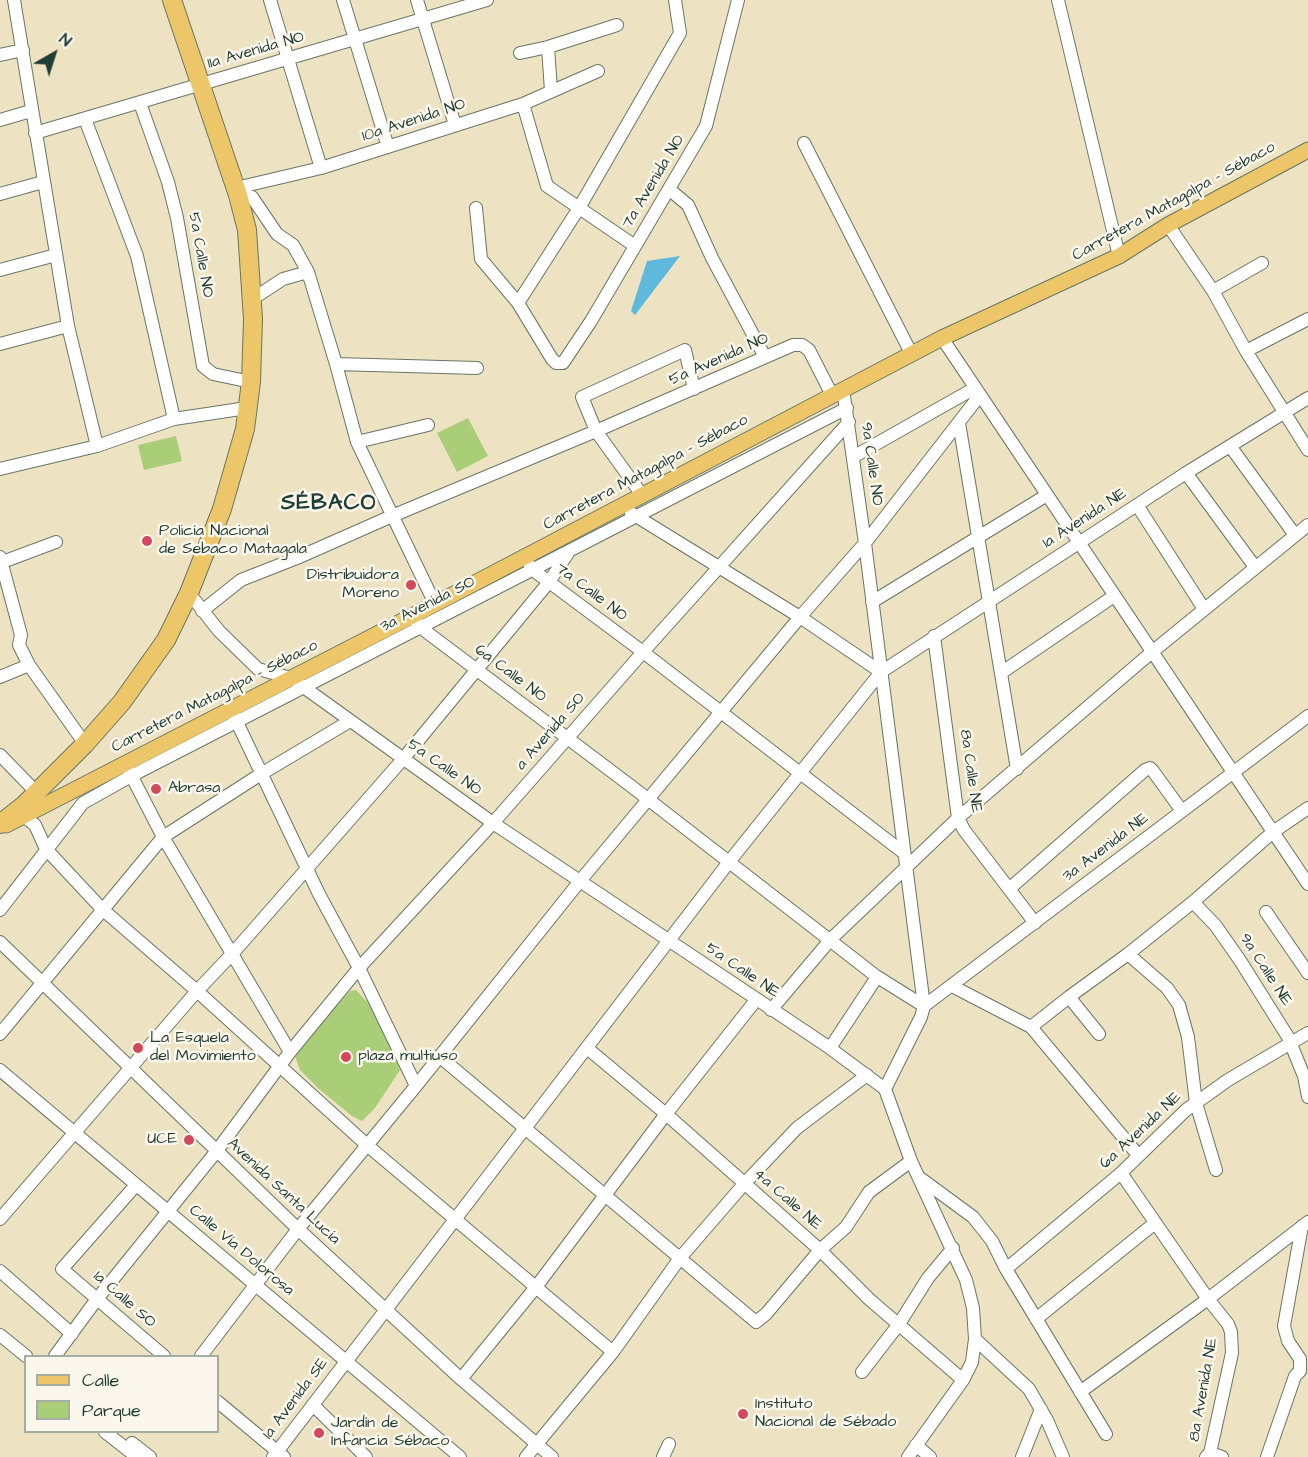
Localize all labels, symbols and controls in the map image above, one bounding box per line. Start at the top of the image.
north arrow [24,24,84,84]
text: N [55,28,76,52]
street label: 11a Avenida NO [205,28,307,74]
street label: 10a Avenida NO [360,95,468,147]
street label: 7a Avenida NO [619,132,689,232]
street label: Carretera Matagalpa - Sébaco [1069,138,1279,266]
street label: 5a Calle NO [183,211,217,299]
street label: 5a Avenida NO [666,329,772,391]
street label: Carretera Matagalpa - Sébaco [540,411,752,535]
street label: 9a Calle NO [856,421,886,507]
street label: 1a Avenida NE [1039,485,1131,553]
district label: SÉBACO [281,491,377,517]
place label: Policía Nacional de Sebaco Matagala [159,522,307,560]
marker: Policía Nacional de Sebaco Matagala [140,534,154,548]
street label: 7a Calle NO [551,560,631,626]
place label: Distribuidora Moreno [307,566,399,604]
street label: 3a Avenida SO [377,573,479,637]
marker: Distribuidora Moreno [404,578,418,592]
street label: Carretera Matagalpa - Sébaco [109,636,321,758]
street label: 6a Calle NO [470,641,550,707]
street label: a Avenida SO [512,690,590,774]
street label: 8a Calle NE [955,728,985,814]
street label: 5a Calle NO [403,735,485,801]
place label: Abrasa [168,779,220,799]
marker: Abrasa [149,782,163,796]
street label: 3a Avenida NE [1059,809,1153,887]
street label: 9a Calle NE [1234,930,1296,1010]
street label: 5a Calle NE [701,939,783,1003]
place label: La Esquela del Movimiento [150,1029,256,1067]
marker: La Esquela del Movimiento [131,1041,145,1055]
place label: plaza multiuso [358,1047,457,1067]
marker: plaza multiuso [339,1050,353,1064]
street label: 6a Avenida NE [1096,1088,1186,1174]
place label: UCE [147,1130,177,1150]
marker: UCE [182,1133,196,1147]
street label: Avenida Santa Lucía [222,1135,344,1249]
street label: 4a Calle NE [749,1165,825,1235]
street label: Calle Vía Dolorosa [184,1201,298,1301]
street label: 1a Calle SO [89,1267,159,1333]
street label: 8a Avenida NE [1185,1337,1223,1443]
legend [24,1355,219,1433]
street label: 1a Avenida SE [259,1355,333,1443]
text: Calle [82,1368,119,1393]
place label: Instituto Nacional de Sébado [755,1395,896,1433]
text: Parque [82,1398,141,1423]
marker: Instituto Nacional de Sébado [736,1407,750,1421]
place label: Jardín de Infancia Sébaco [331,1414,449,1452]
marker: Jardín de Infancia Sébaco [312,1426,326,1440]

